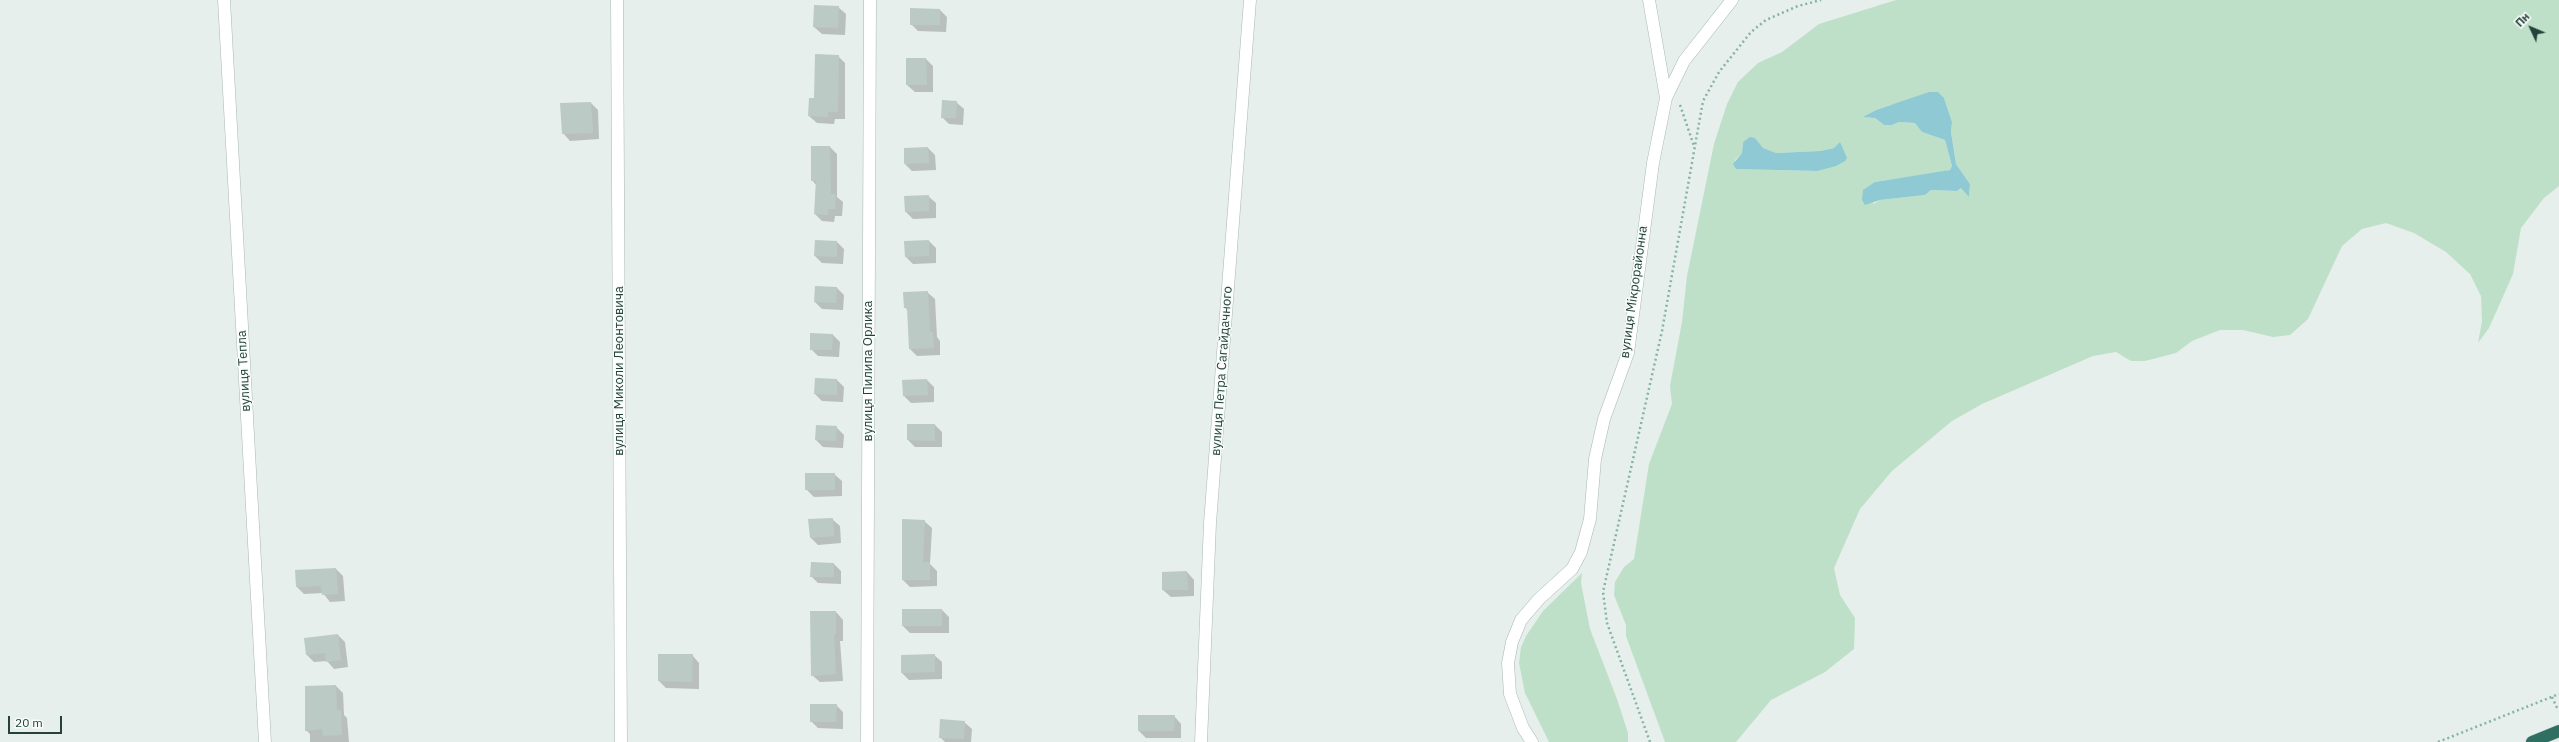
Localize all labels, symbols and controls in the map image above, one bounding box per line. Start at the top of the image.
north arrow [2511,8,2551,48]
text: Пн [2512,10,2532,30]
street label: вулиця Мікрорайонна [1617,225,1651,359]
street label: вулиця Миколи Леонтовича [611,286,627,456]
street label: вулиця Петра Сагайдачного [1208,286,1236,456]
street label: вулиця Пилипа Орлика [860,300,876,442]
street label: вулиця Тепла [234,330,254,412]
scale bar [10,708,64,734]
text: 20 m [15,715,43,730]

